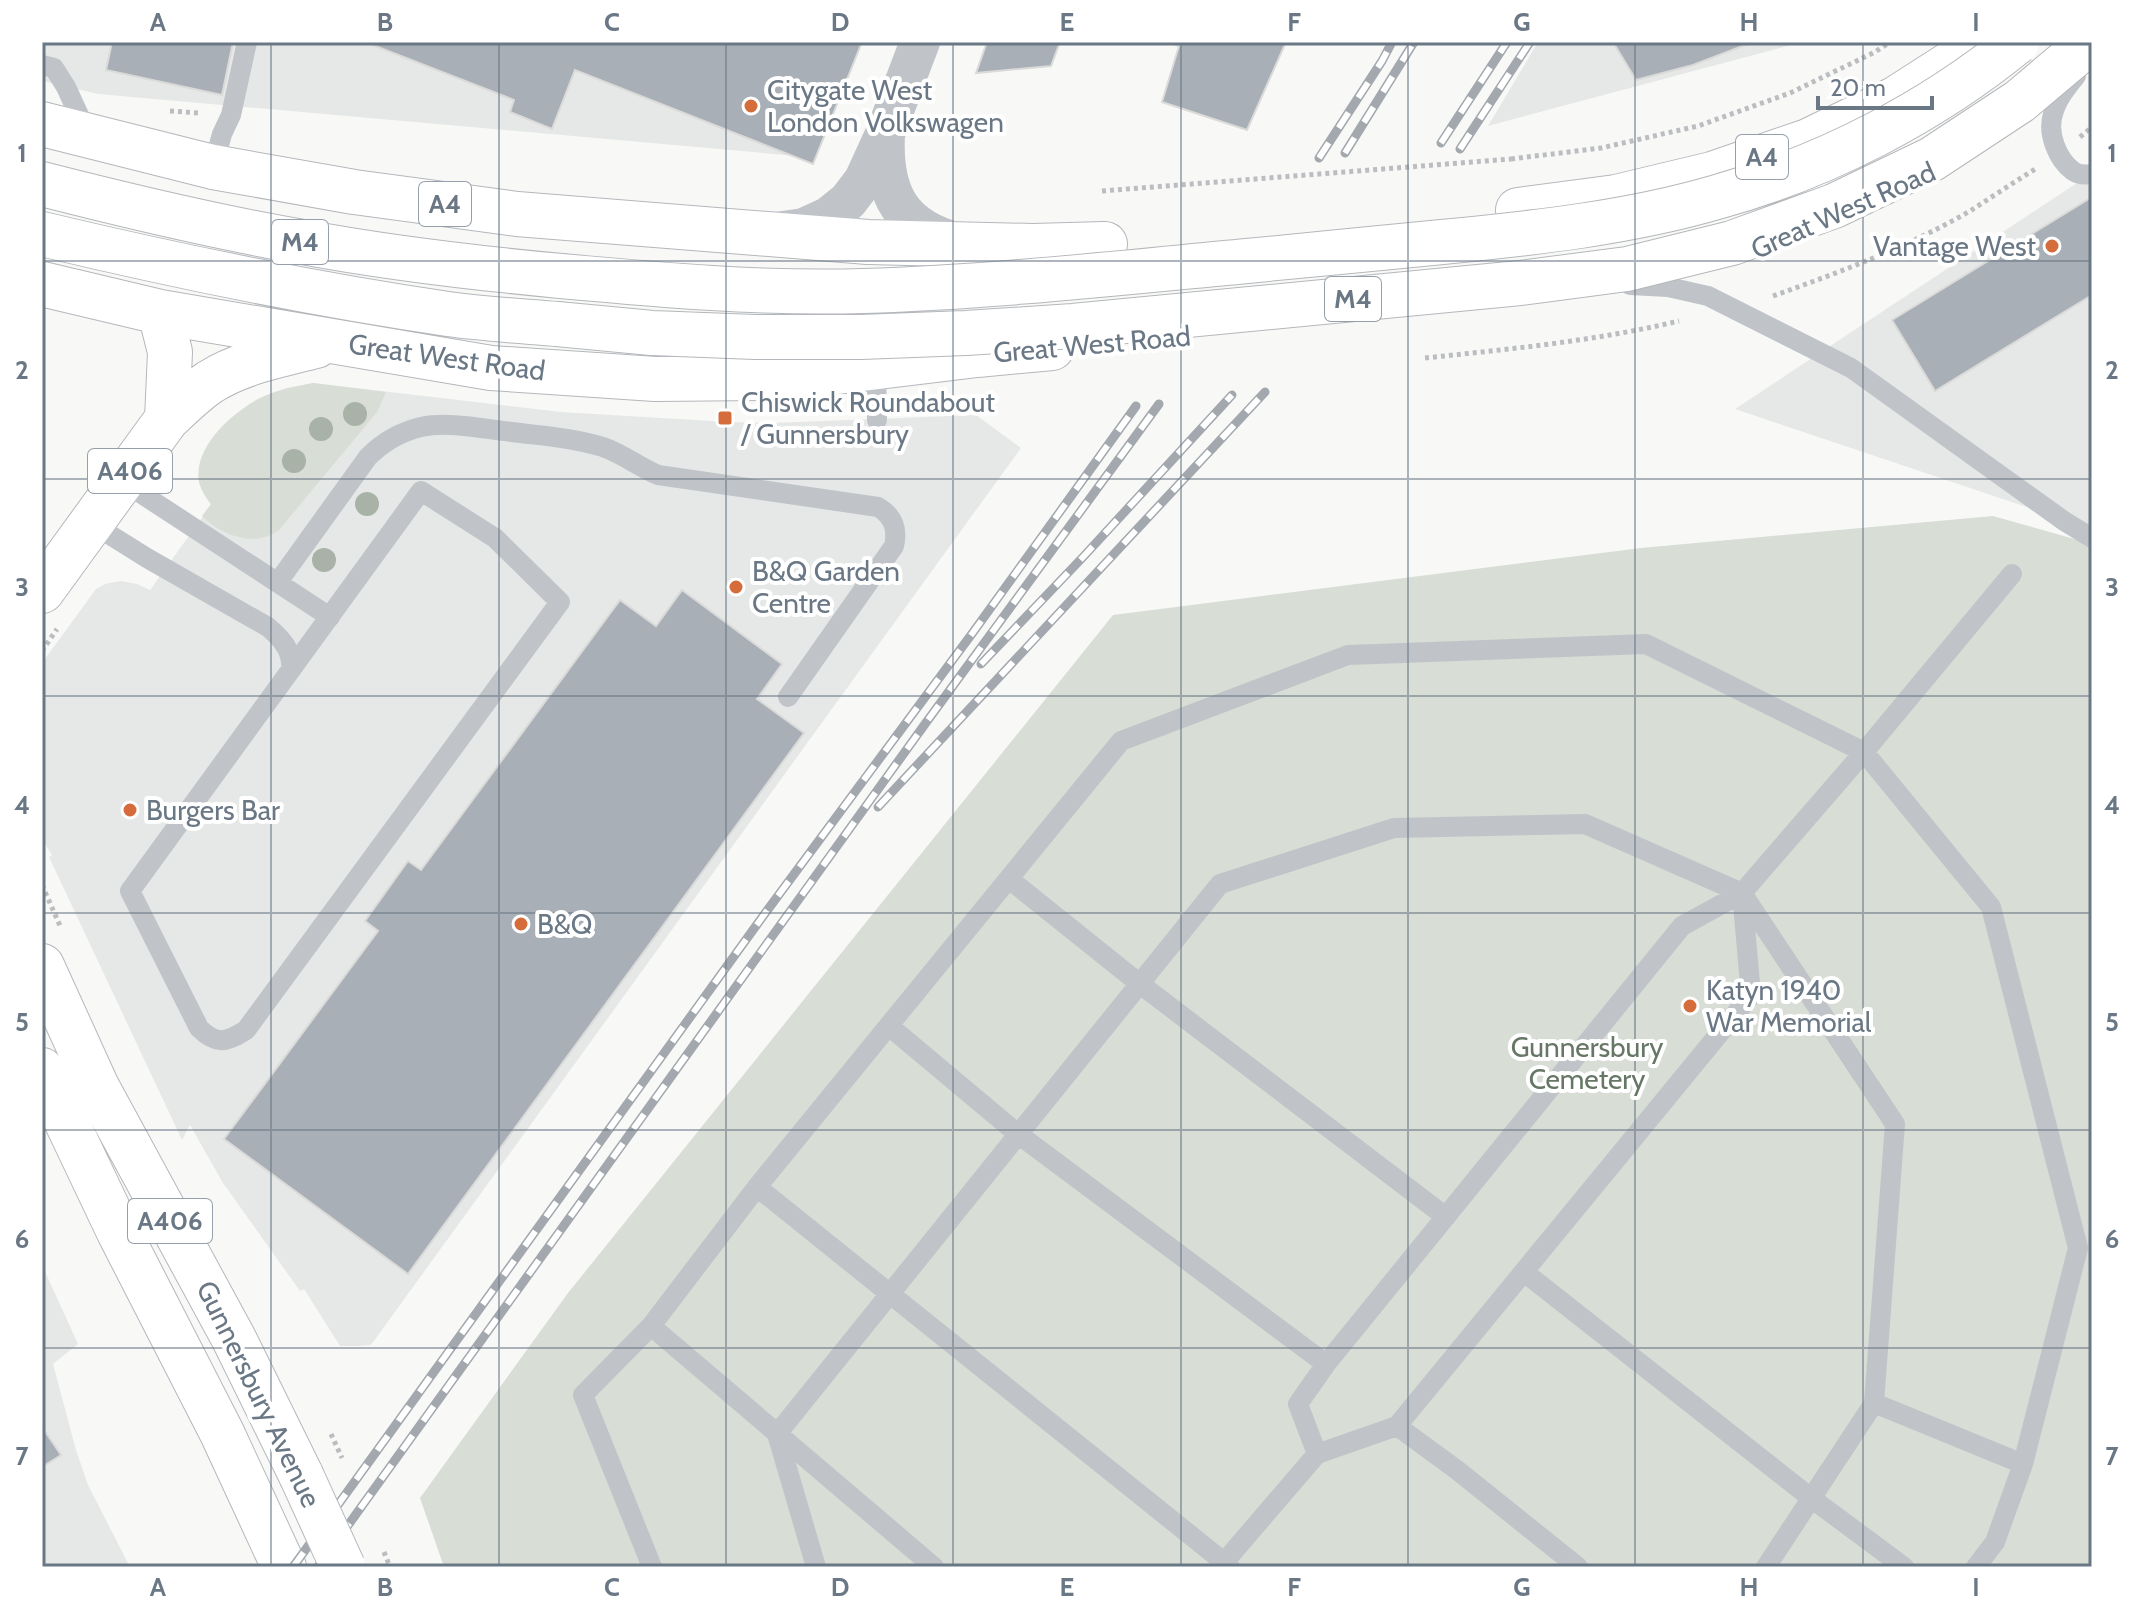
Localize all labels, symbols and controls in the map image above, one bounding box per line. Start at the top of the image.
text: A [150,6,167,38]
text: B [377,6,393,38]
text: C [604,6,620,38]
text: D [831,6,849,38]
text: E [1060,6,1074,38]
text: F [1287,6,1301,38]
text: G [1513,6,1531,38]
text: H [1740,6,1758,38]
text: I [1972,6,1980,38]
scale bar [1818,60,1932,110]
place label: Citygate West London Volkswagen [767,73,1004,139]
text: 20 m [1830,73,1886,102]
marker: Citygate West London Volkswagen [742,97,760,115]
road number: A4 [1736,135,1788,179]
text: 1 [17,137,27,169]
text: 1 [2107,137,2117,169]
street label: Great West Road [1746,154,1940,266]
road number: A4 [419,182,471,226]
road number: M4 [272,220,328,264]
place label: Vantage West [1873,229,2036,263]
marker: Vantage West [2043,237,2061,255]
road number: M4 [1325,277,1381,321]
street label: Great West Road [992,318,1192,370]
street label: Great West Road [347,326,547,388]
text: 2 [15,354,29,386]
text: 2 [2105,354,2119,386]
place label: Chiswick Roundabout / Gunnersbury [740,385,995,451]
marker: Chiswick Roundabout / Gunnersbury [716,409,734,427]
road number: A406 [88,449,172,493]
place label: B&Q Garden Centre [752,554,900,620]
text: 3 [15,571,29,603]
text: 3 [2105,571,2119,603]
marker: B&Q Garden Centre [727,578,745,596]
text: 4 [14,789,30,821]
text: 4 [2104,789,2120,821]
place label: Burgers Bar [146,793,280,827]
marker: Burgers Bar [121,801,139,819]
place label: B&Q [537,907,592,941]
marker: B&Q [512,915,530,933]
place label: Katyn 1940 War Memorial [1706,973,1872,1039]
marker: Katyn 1940 War Memorial [1681,997,1699,1015]
text: 5 [15,1006,29,1038]
text: 5 [2105,1006,2119,1038]
park label: Gunnersbury Cemetery [1511,1030,1663,1096]
road number: A406 [128,1199,212,1243]
text: 6 [15,1223,29,1255]
text: 6 [2105,1223,2119,1255]
street label: Gunnersbury Avenue [189,1275,329,1513]
text: 7 [15,1440,29,1472]
text: 7 [2105,1440,2119,1472]
text: A [150,1571,167,1603]
text: B [377,1571,393,1603]
text: C [604,1571,620,1603]
text: D [831,1571,849,1603]
text: E [1060,1571,1074,1603]
text: F [1287,1571,1301,1603]
text: G [1513,1571,1531,1603]
text: H [1740,1571,1758,1603]
text: I [1972,1571,1980,1603]

